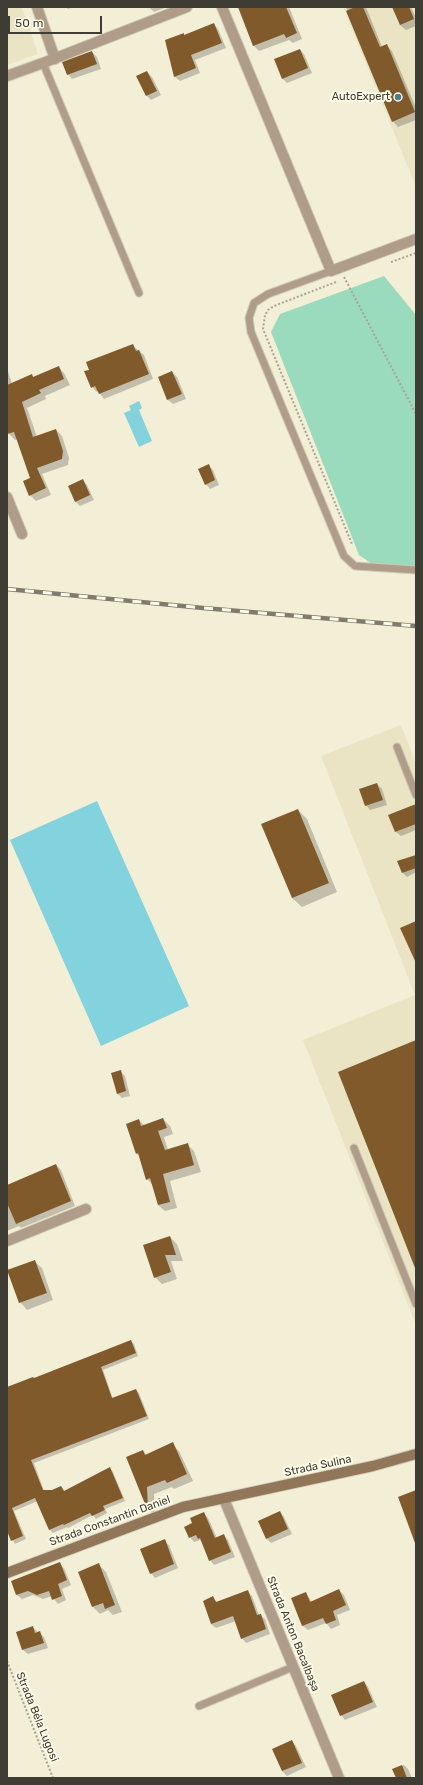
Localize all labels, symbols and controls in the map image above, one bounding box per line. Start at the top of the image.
scale bar [10,8,104,34]
text: 50 m [15,16,43,30]
place label: AutoExpert [332,90,390,104]
marker: AutoExpert [393,92,403,102]
street label: Strada Sulina [283,1452,353,1480]
street label: Strada Constantin Daniel [48,1493,172,1549]
street label: Strada Anton Bacalbașa [264,1574,322,1694]
street label: Strada Béla Lugosi [13,1670,61,1764]

